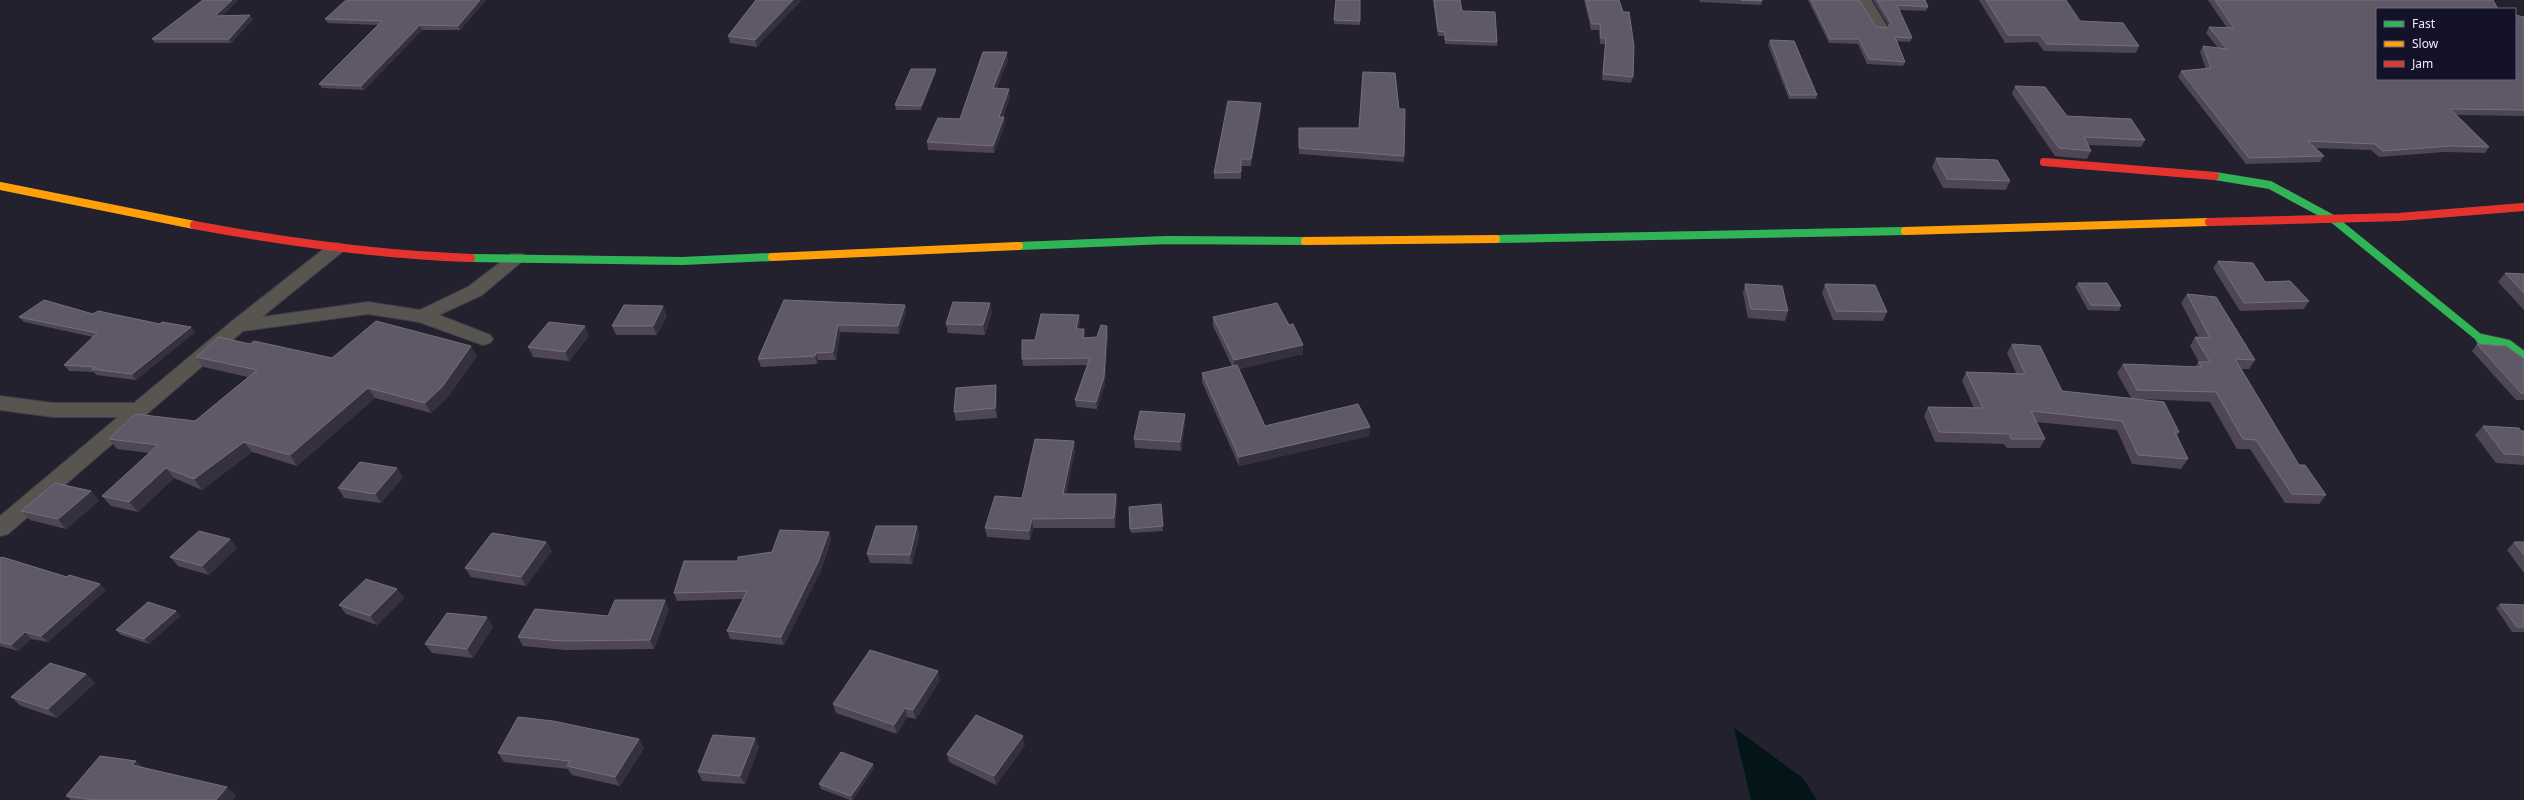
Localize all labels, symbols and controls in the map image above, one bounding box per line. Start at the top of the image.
legend [2376,8,2516,80]
text: Fast [2412,15,2436,32]
text: Slow [2412,35,2439,52]
text: Jam [2411,55,2433,72]

